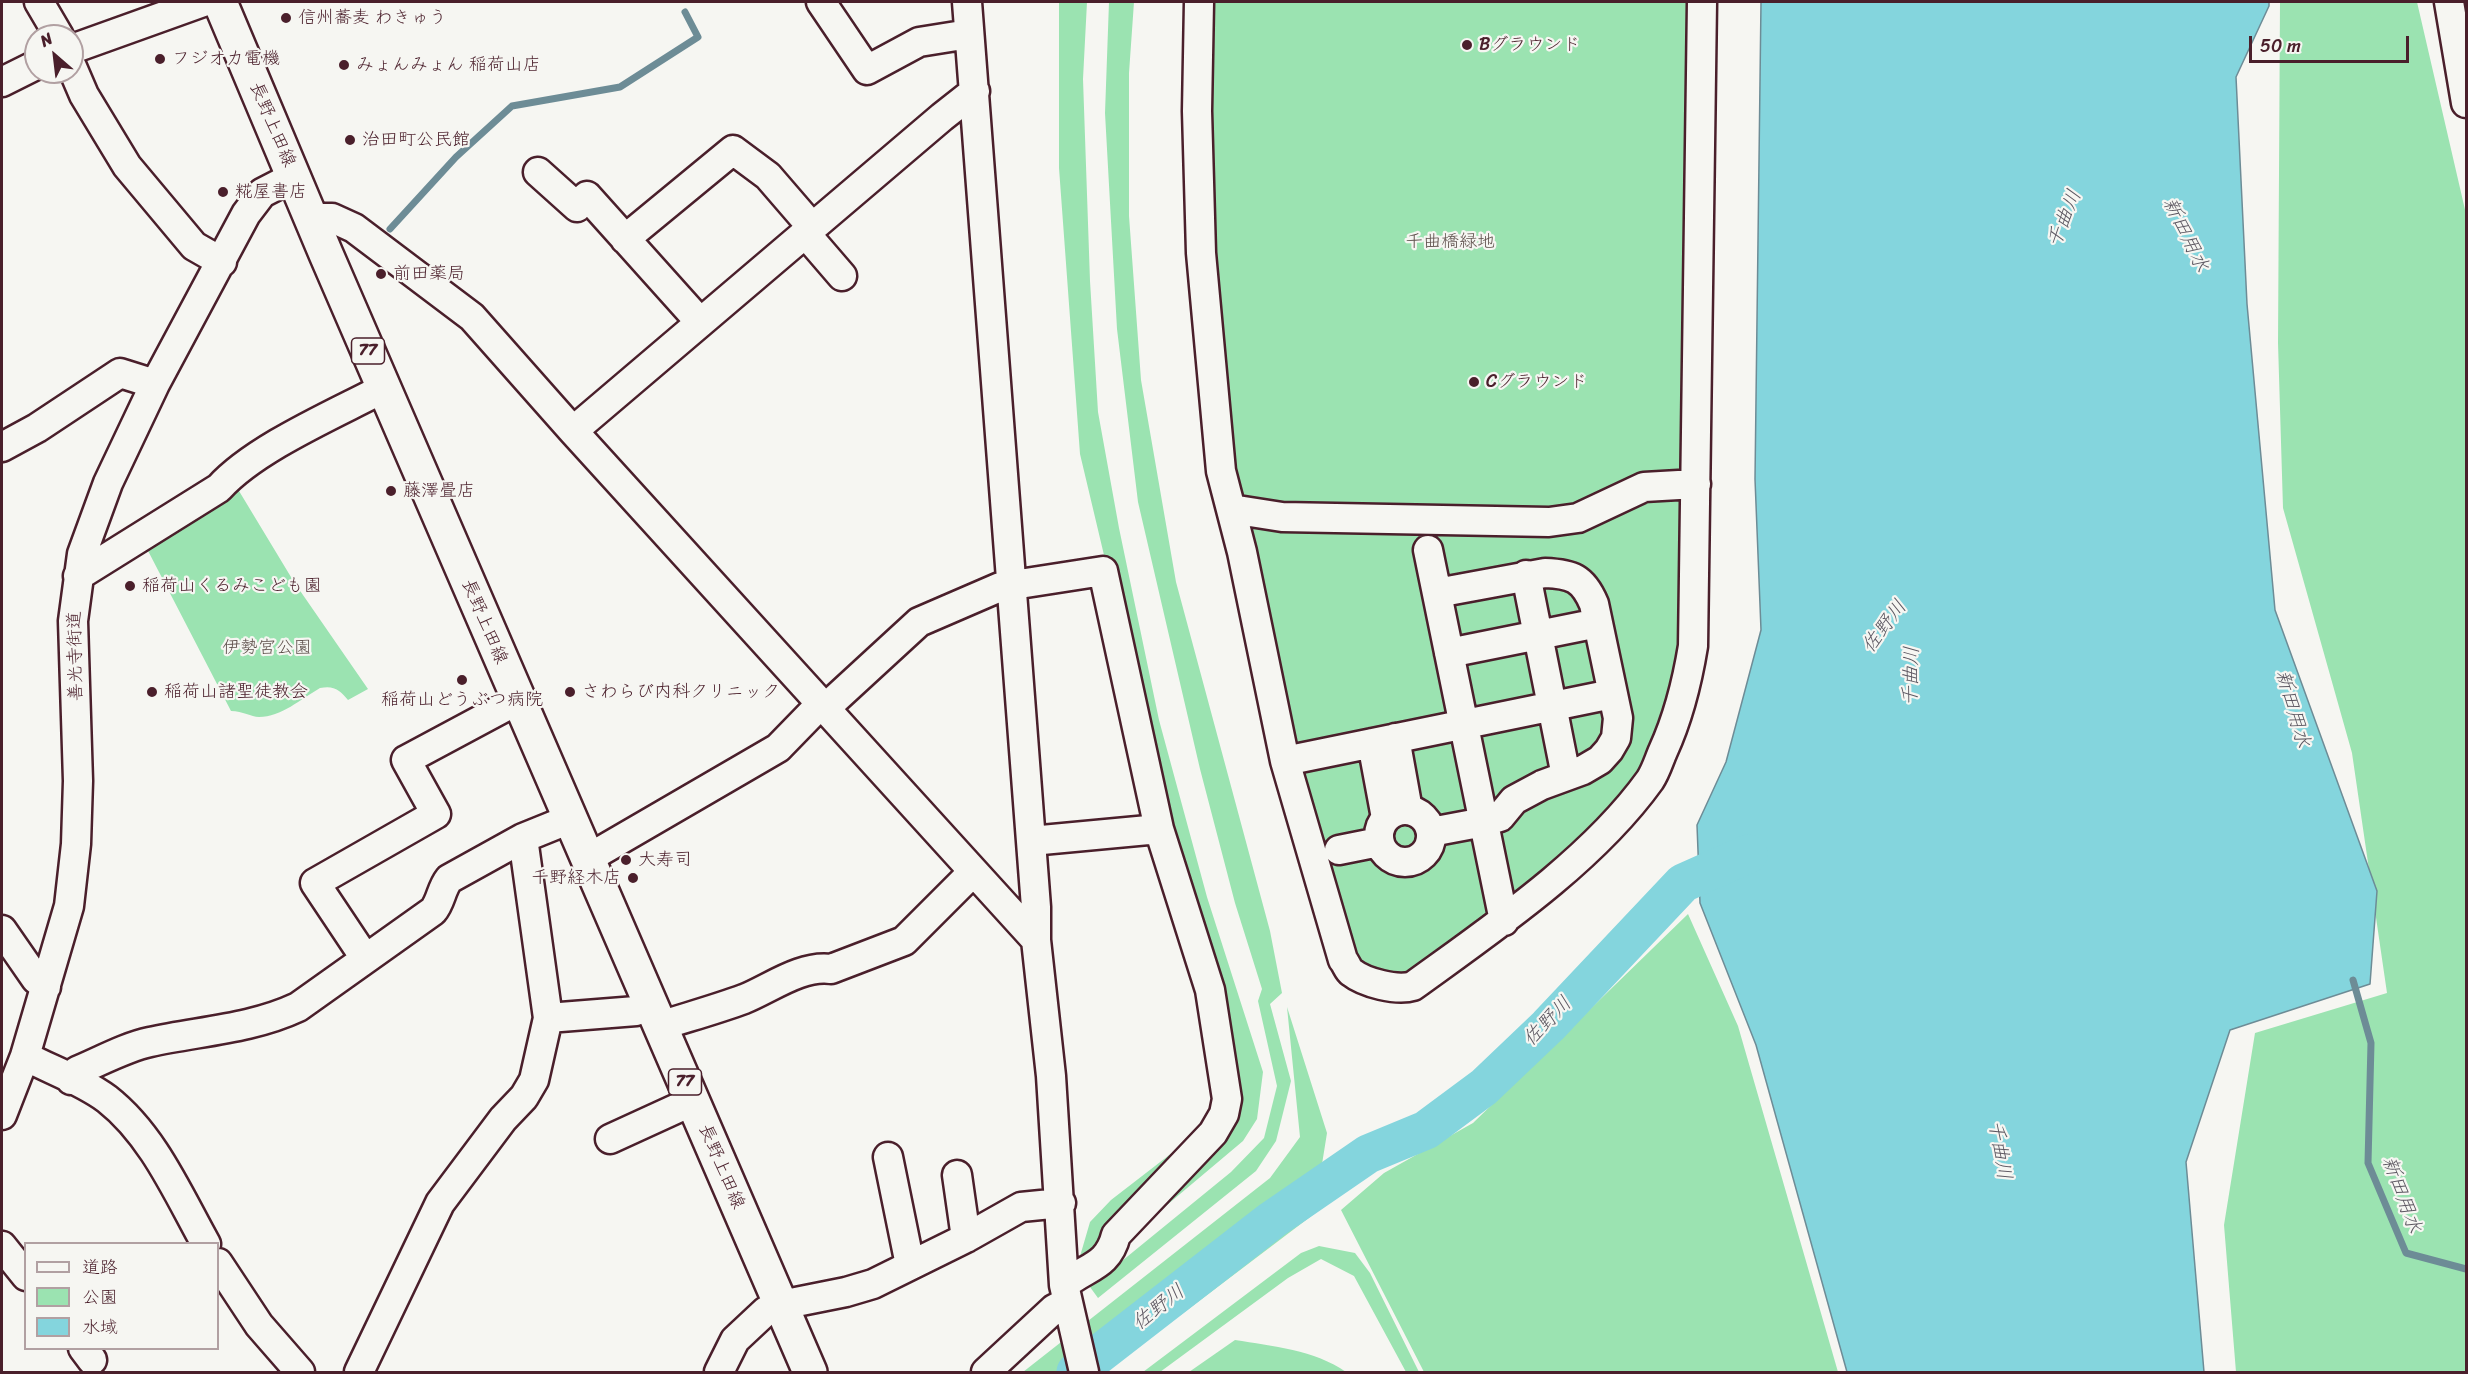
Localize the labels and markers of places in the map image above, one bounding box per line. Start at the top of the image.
place label: 信州蕎麦 わきゅう [298,7,447,29]
marker: 信州蕎麦 わきゅう [279,11,293,25]
place label: Bグラウンド [1479,34,1580,56]
marker: Bグラウンド [1460,38,1474,52]
place label: フジオカ電機 [172,48,280,70]
marker: フジオカ電機 [153,52,167,66]
place label: みょんみょん 稲荷山店 [356,54,541,76]
marker: みょんみょん 稲荷山店 [337,58,351,72]
place label: 治田町公民館 [362,129,470,151]
marker: 治田町公民館 [343,133,357,147]
place label: 糀屋書店 [235,181,307,203]
marker: 糀屋書店 [216,185,230,199]
place label: 前田薬局 [393,263,465,285]
marker: 前田薬局 [374,267,388,281]
place label: Cグラウンド [1486,371,1587,393]
marker: Cグラウンド [1467,375,1481,389]
place label: 藤澤畳店 [403,480,475,502]
marker: 藤澤畳店 [384,484,398,498]
place label: 稲荷山くるみこども園 [142,575,322,597]
marker: 稲荷山くるみこども園 [123,579,137,593]
marker: 稲荷山どうぶつ病院 [455,673,469,687]
place label: 稲荷山諸聖徒教会 [164,681,308,703]
place label: さわらび内科クリニック [582,681,780,703]
marker: 稲荷山諸聖徒教会 [145,685,159,699]
marker: さわらび内科クリニック [563,685,577,699]
place label: 稲荷山どうぶつ病院 [381,689,543,711]
place label: 大寿司 [638,849,692,871]
marker: 大寿司 [619,853,633,867]
place label: 千野経木店 [531,867,621,889]
marker: 千野経木店 [626,871,640,885]

